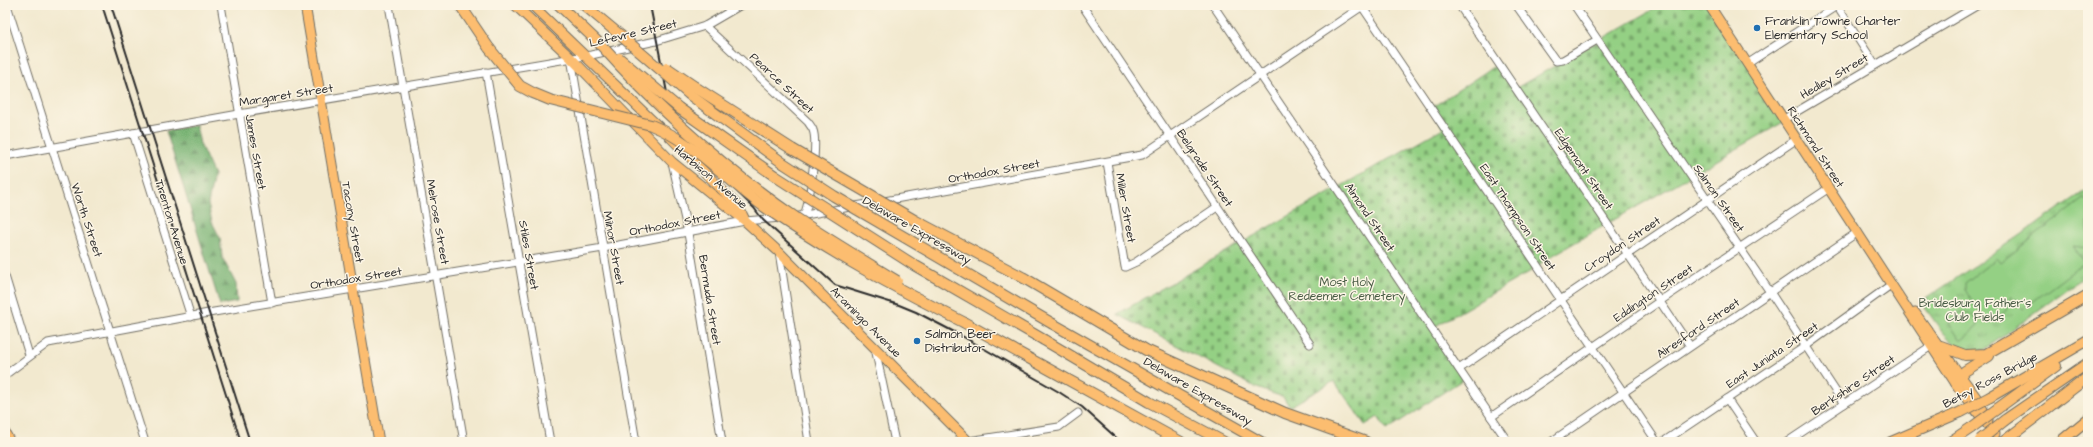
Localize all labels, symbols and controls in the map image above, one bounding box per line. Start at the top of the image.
place label: Franklin Towne Charter Elementary School [1765,13,1901,45]
street label: Lefevre Street [588,15,679,52]
marker: Franklin Towne Charter Elementary School [1752,23,1762,33]
street label: Pearce Street [746,49,818,118]
street label: Hedley Street [1797,49,1872,104]
street label: Margaret Street [238,80,334,112]
street label: Richmond Street [1783,103,1848,191]
street label: James Street [241,113,271,191]
street label: Edgemont Street [1549,125,1617,214]
street label: Belgrade Street [1171,126,1237,211]
street label: Harbison Avenue [670,142,751,214]
street label: Orthodox Street [947,155,1041,188]
street label: East Thompson Street [1475,160,1560,274]
street label: Salmon Street [1689,161,1748,236]
street label: Miller Street [1111,172,1140,244]
street label: Trenton Avenue [151,178,193,267]
street label: Melrose Street [422,178,453,266]
street label: Tacony Street [336,180,368,264]
street label: Almond Street [1340,180,1399,255]
street label: Worth Street [66,181,107,260]
street label: Delaware Expressway [859,192,975,270]
street label: Orthodox Street [628,206,722,241]
street label: Milnor Street [599,210,628,287]
street label: Croydon Street [1581,212,1665,277]
street label: Stiles Street [514,219,543,291]
street label: Bermuda Street [694,254,725,347]
street label: Eddington Street [1610,260,1697,327]
street label: Orthodox Street [309,263,403,294]
park label: Most Holy Redeemer Cemetery [1289,274,1406,306]
street label: Aramingo Avenue [826,283,905,363]
street label: Alresford Street [1653,294,1743,363]
park label: Bridesburg Father's Club Fields [1919,295,2031,326]
street label: East Juniata Street [1723,318,1822,393]
place label: Salmon Beer Distributor [925,326,996,357]
marker: Salmon Beer Distributor [912,336,922,346]
street label: Betsy Ross Bridge [1940,348,2042,414]
street label: Berkshire Street [1808,351,1899,420]
street label: Delaware Expressway [1140,353,1256,431]

